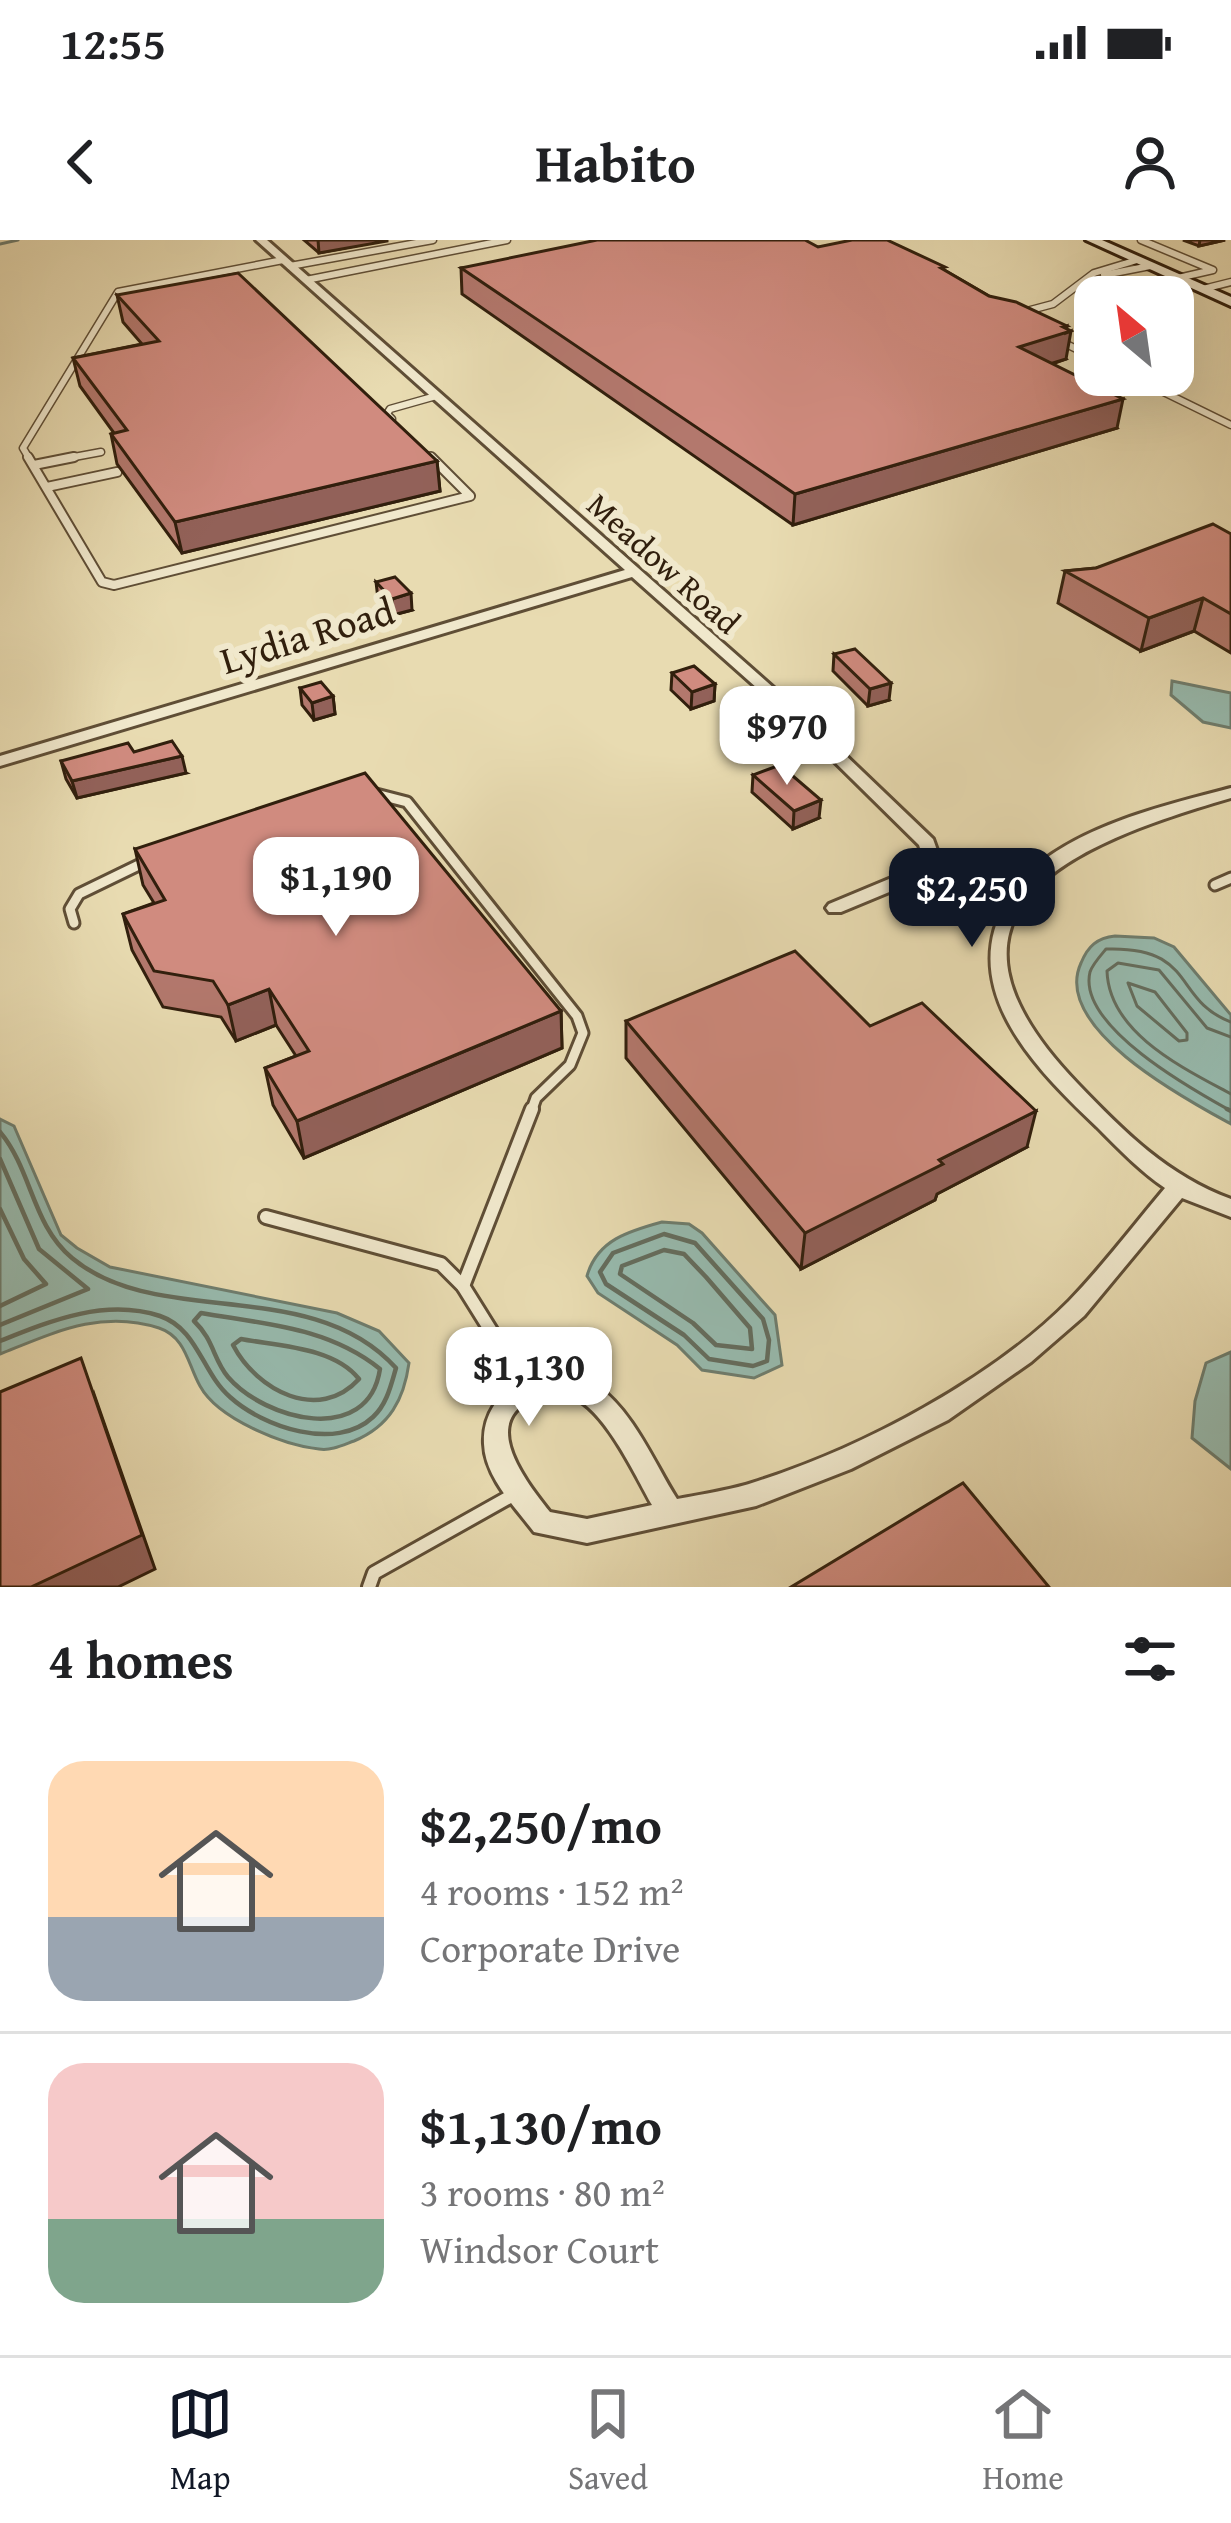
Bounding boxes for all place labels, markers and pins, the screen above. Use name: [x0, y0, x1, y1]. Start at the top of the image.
pin: $970: [716, 686, 858, 788]
pin: $1,190: [238, 837, 434, 939]
pin: $2,250: [874, 848, 1070, 950]
pin: $1,130: [431, 1327, 627, 1429]

